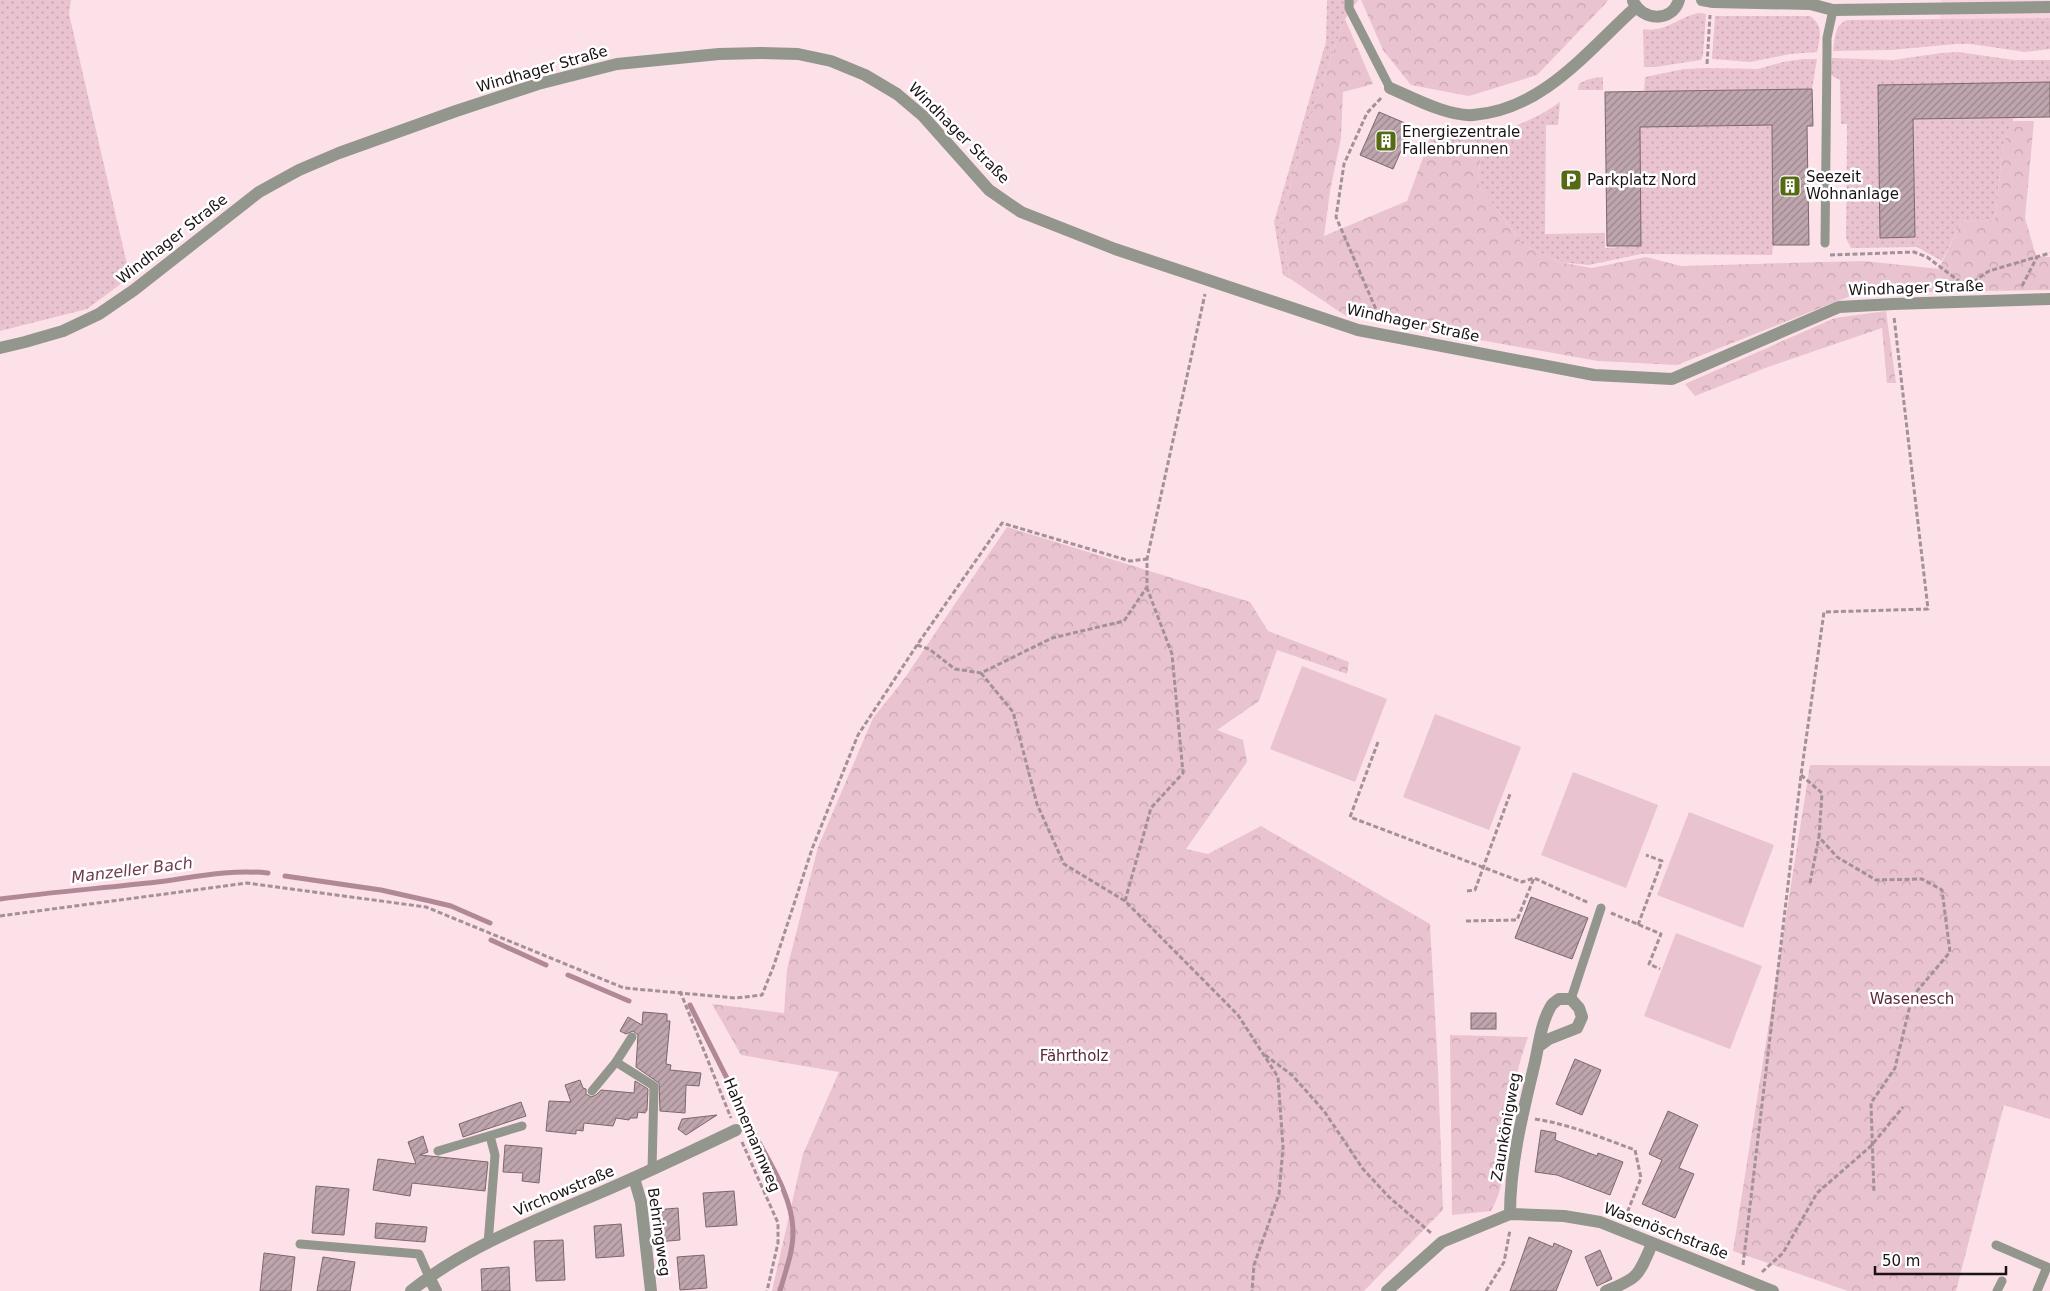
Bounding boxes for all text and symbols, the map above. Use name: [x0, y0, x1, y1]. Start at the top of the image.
street label: Windhager Straße: [474, 42, 610, 96]
street label: Windhager Straße: [905, 79, 1013, 187]
place label: Energiezentrale Fallenbrunnen: [1402, 123, 1520, 158]
building icon: Energiezentrale Fallenbrunnen: [1374, 129, 1398, 153]
parking icon: Parkplatz Nord: [1559, 168, 1583, 192]
place label: Seezeit Wohnanlage: [1806, 168, 1899, 203]
place label: Parkplatz Nord: [1587, 171, 1697, 189]
building icon: Seezeit Wohnanlage: [1778, 174, 1802, 198]
street label: Windhager Straße: [113, 190, 231, 288]
street label: Windhager Straße: [1848, 277, 1984, 299]
street label: Windhager Straße: [1345, 300, 1481, 346]
water label: Manzeller Bach: [70, 853, 194, 887]
park label: Wasenesch: [1870, 990, 1954, 1008]
park label: Fährtholz: [1040, 1047, 1108, 1065]
street label: Zaunkönigweg: [1488, 1071, 1524, 1183]
street label: Hahnemannweg: [720, 1075, 784, 1195]
street label: Virchowstraße: [511, 1162, 617, 1220]
street label: Behringweg: [644, 1186, 674, 1278]
street label: Wasenöschstraße: [1601, 1199, 1731, 1263]
scale bar: [1875, 1244, 2006, 1276]
text: 50 m: [1882, 1252, 1920, 1270]

